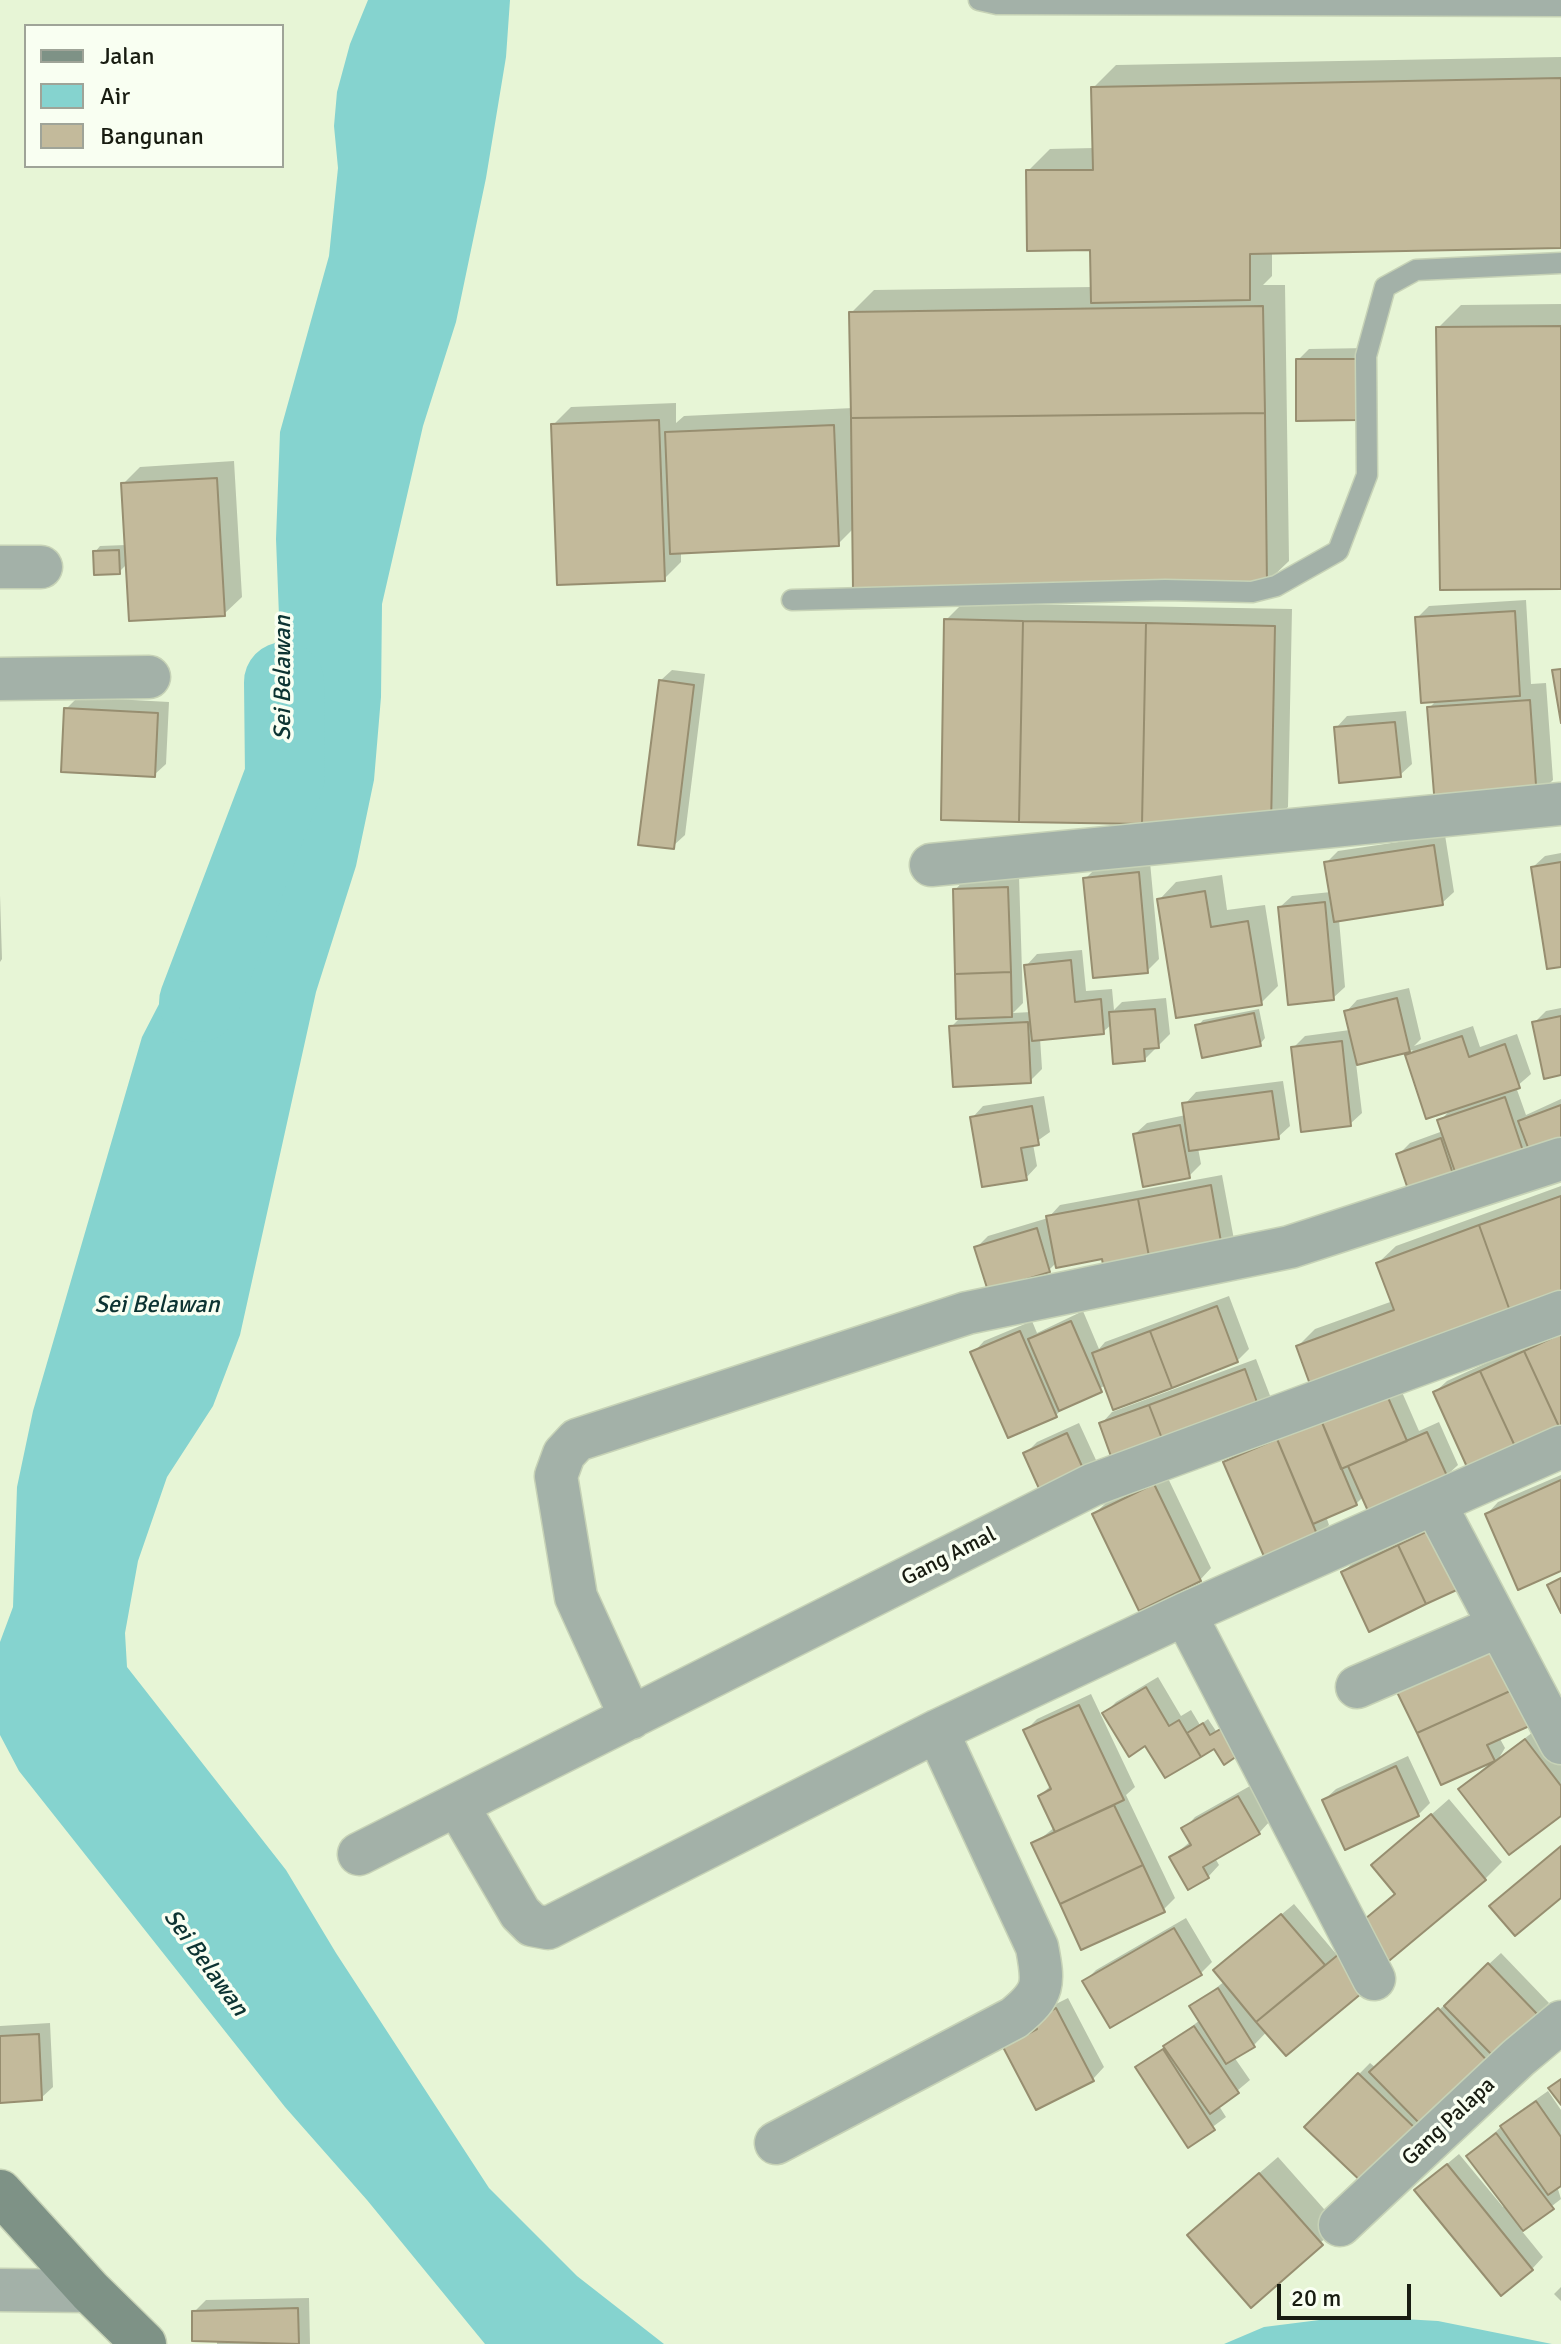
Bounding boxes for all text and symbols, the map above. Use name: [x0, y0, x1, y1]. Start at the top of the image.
legend: [24, 24, 284, 168]
text: Jalan: [100, 41, 155, 71]
text: Air: [100, 81, 130, 111]
text: Bangunan: [100, 121, 204, 151]
water label: Sei Belawan: [270, 616, 298, 740]
water label: Sei Belawan: [95, 1292, 219, 1320]
street label: Gang Amal: [897, 1522, 1001, 1592]
water label: Sei Belawan: [157, 1904, 253, 2022]
street label: Gang Palapa: [1397, 2072, 1501, 2172]
scale bar: [1281, 2268, 1415, 2318]
text: 20 m: [1291, 2283, 1341, 2313]

